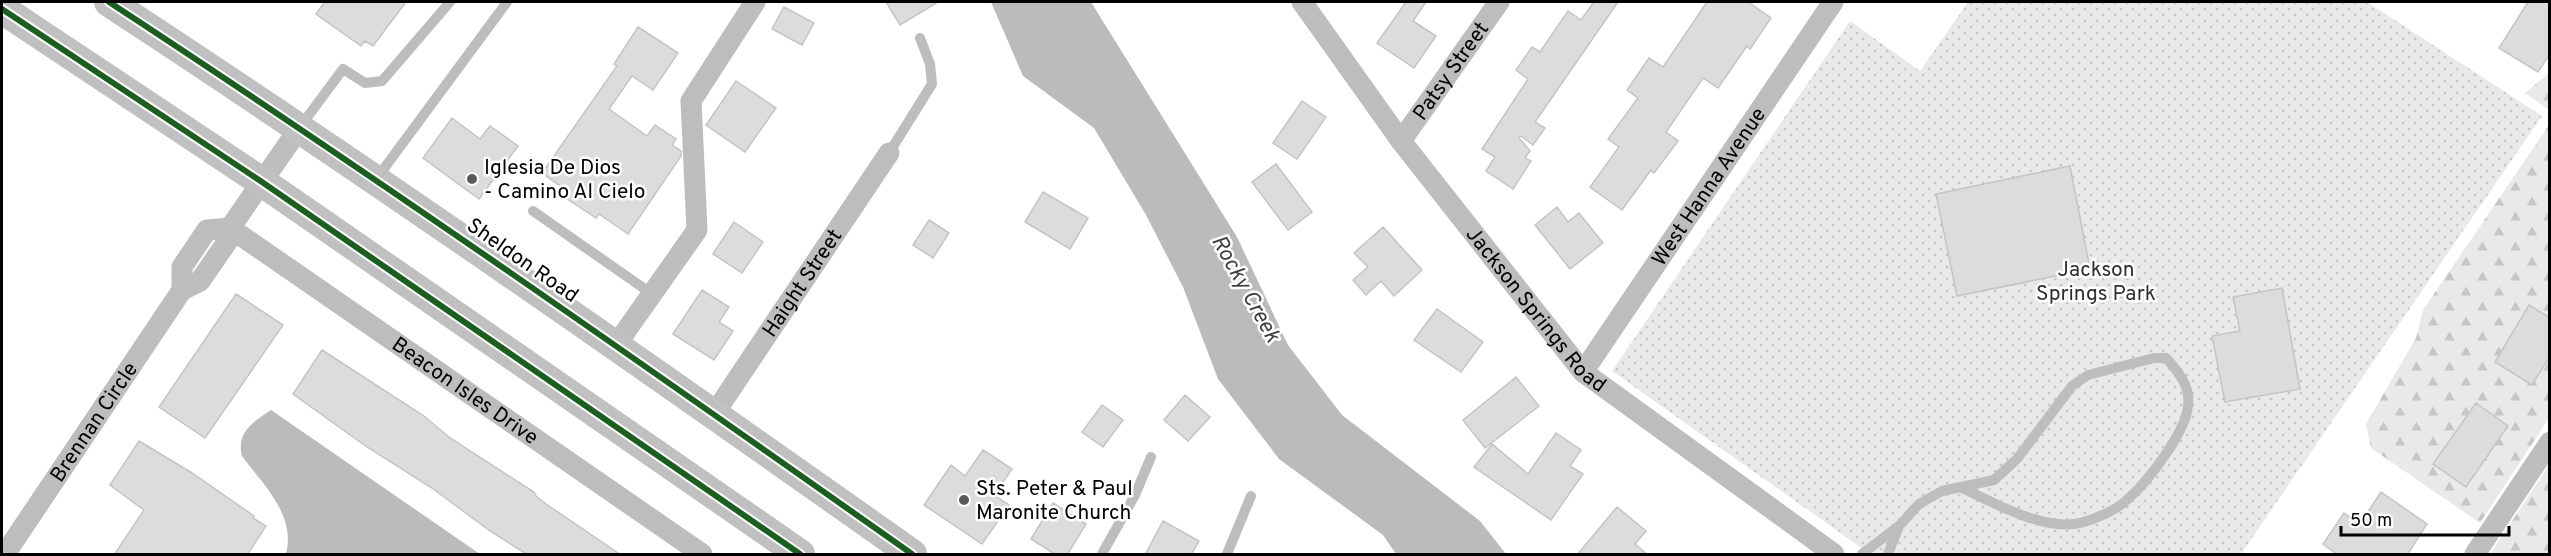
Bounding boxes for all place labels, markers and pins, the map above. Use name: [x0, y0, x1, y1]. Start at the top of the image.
place label: Iglesia De Dios - Camino Al Cielo: [484, 155, 645, 206]
marker: Iglesia De Dios - Camino Al Cielo: [465, 172, 479, 186]
place label: Sts. Peter & Paul Maronite Church: [976, 476, 1133, 527]
marker: Sts. Peter & Paul Maronite Church: [957, 493, 971, 507]

